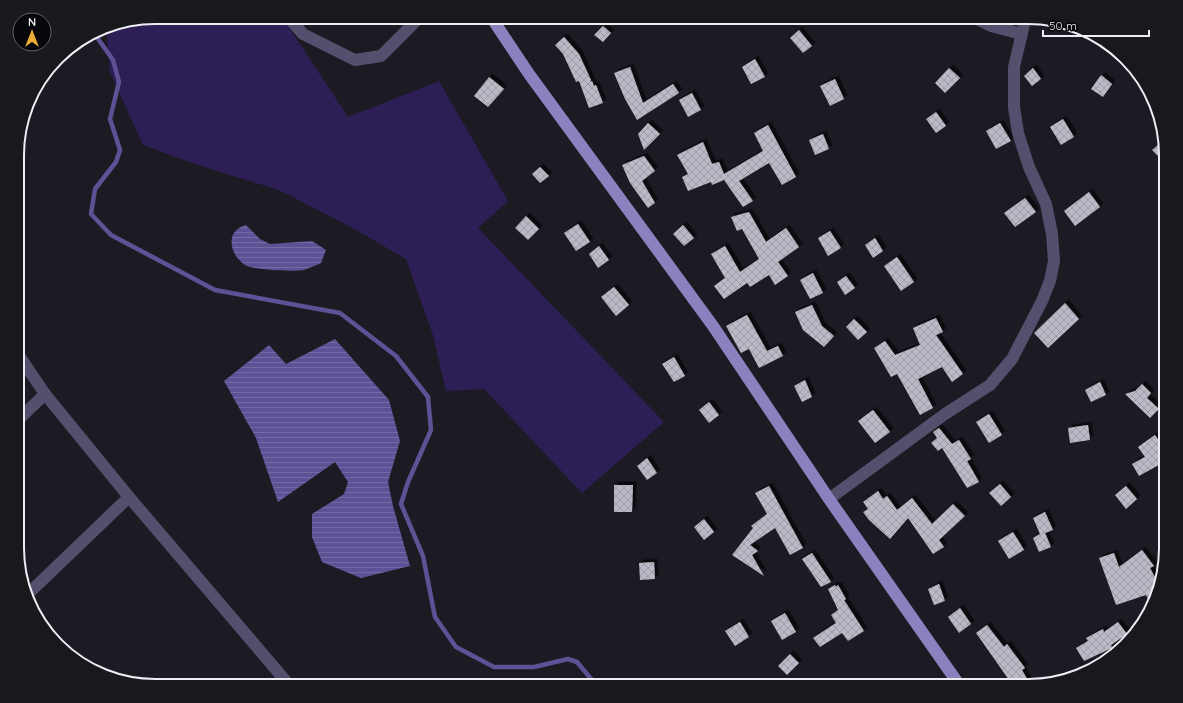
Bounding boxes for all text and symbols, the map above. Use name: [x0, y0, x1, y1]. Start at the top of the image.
north arrow: [12, 12, 52, 52]
scale bar: [1043, 12, 1149, 38]
text: N: [28, 15, 36, 29]
text: 50 m: [1049, 18, 1077, 33]

